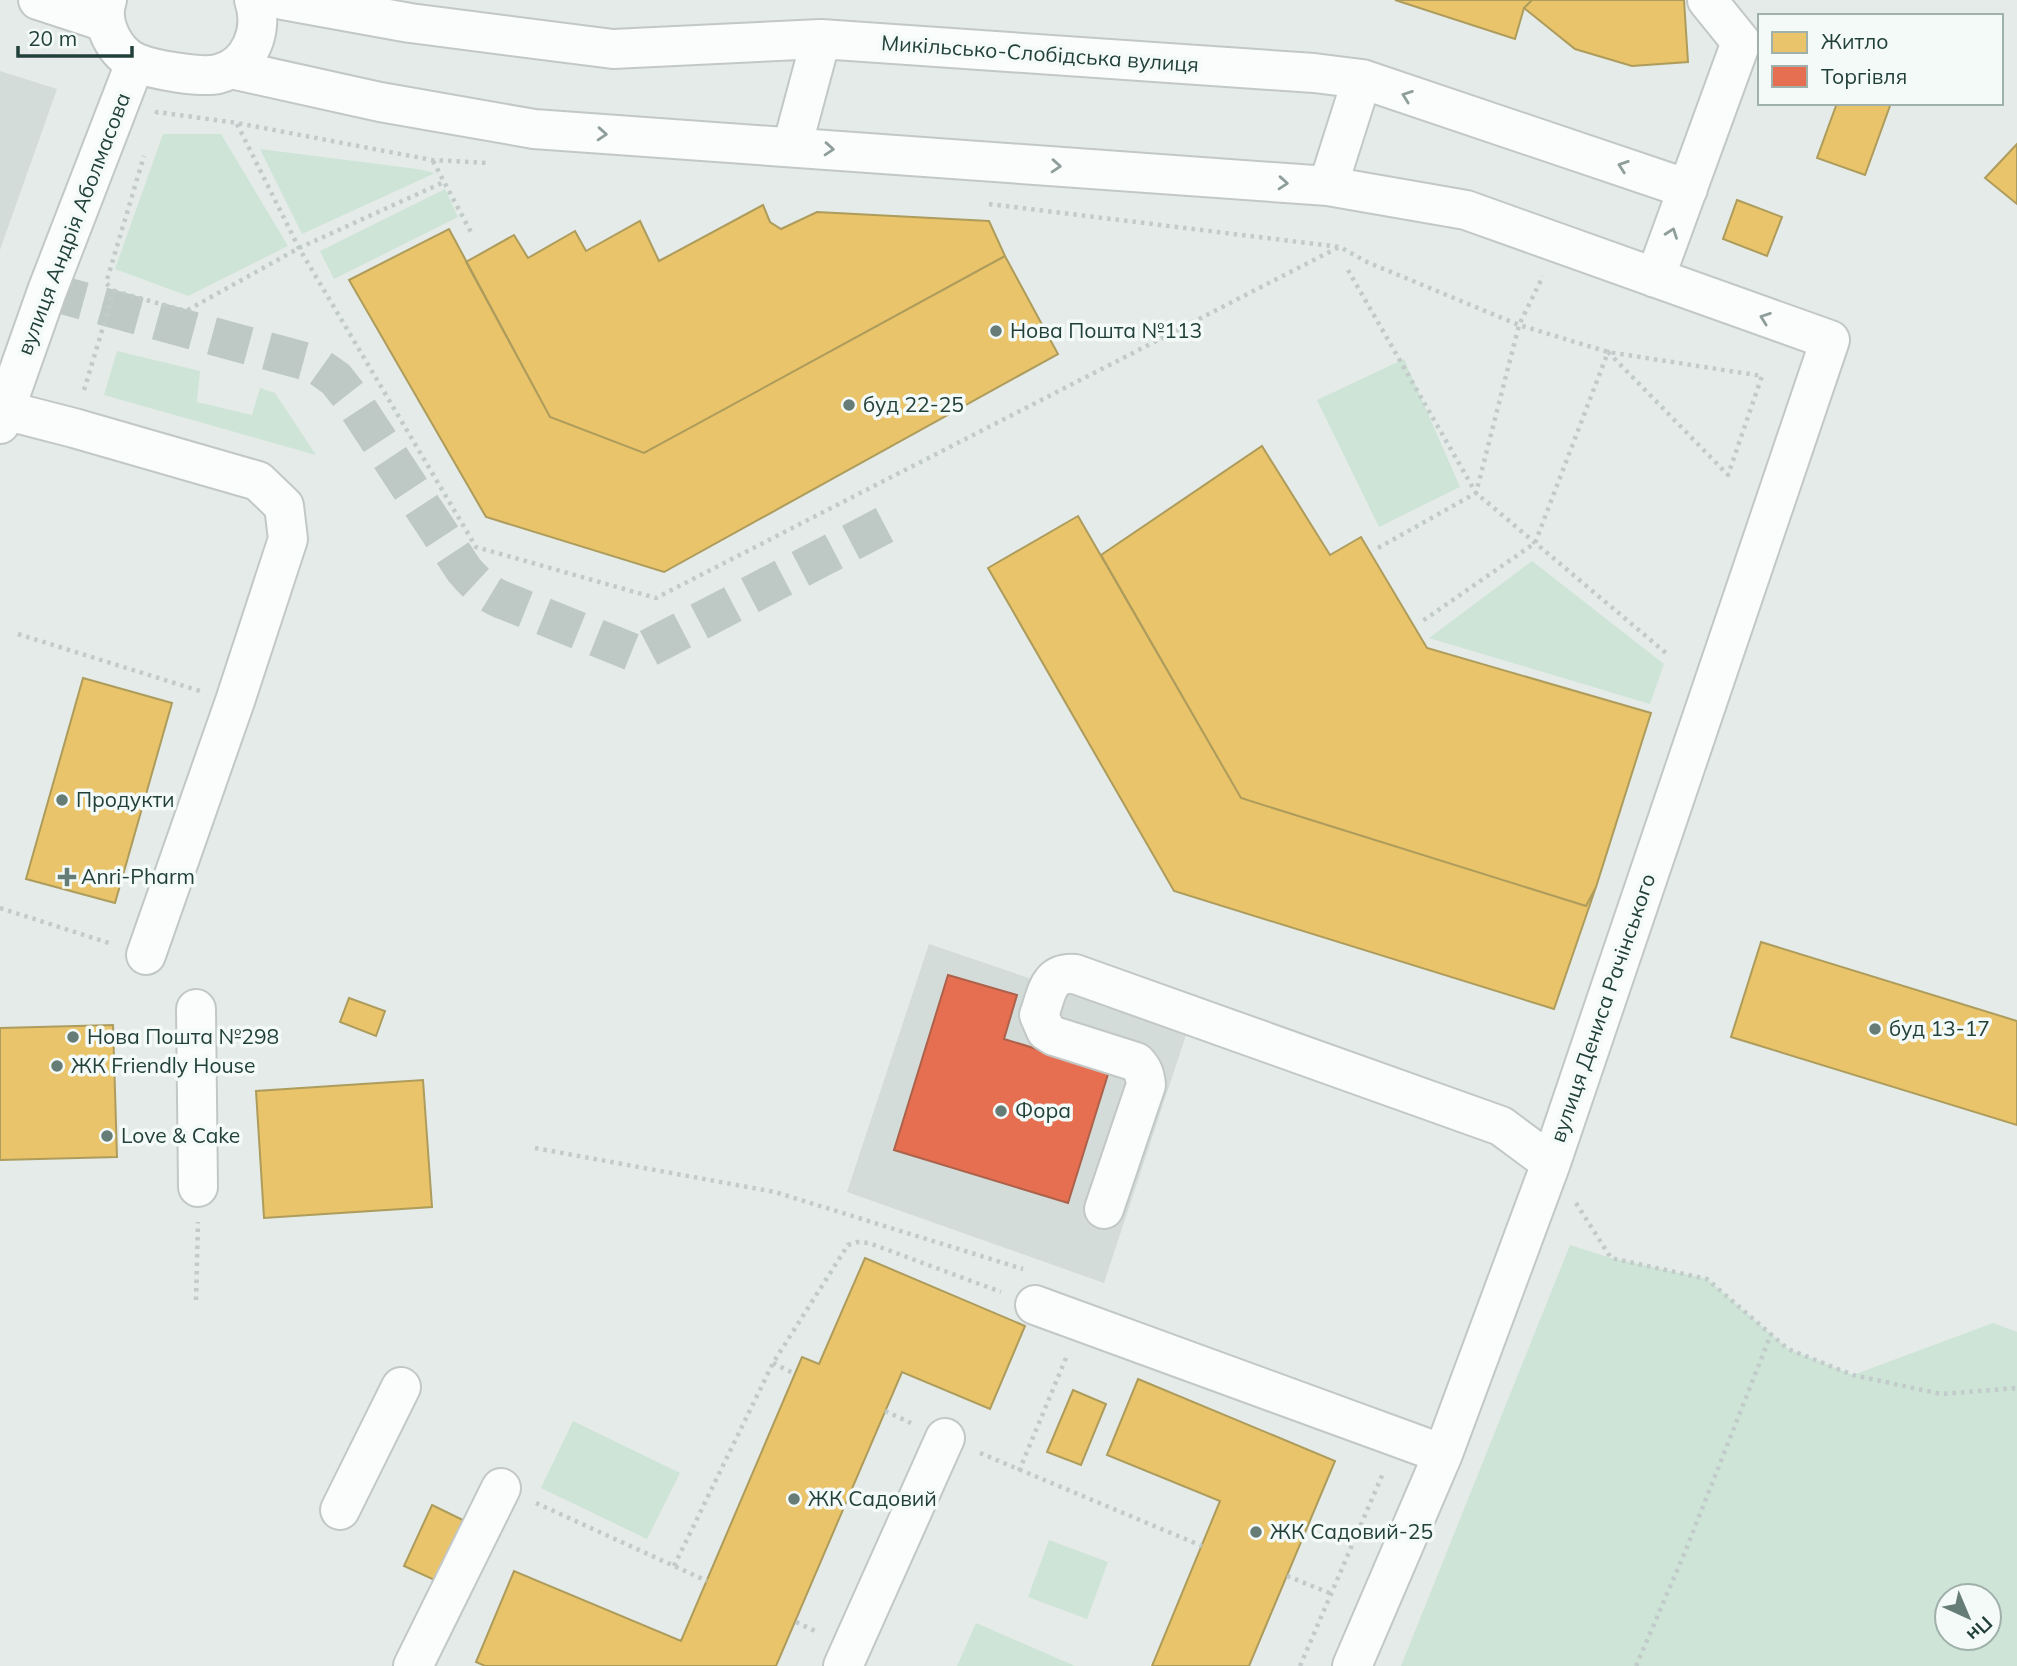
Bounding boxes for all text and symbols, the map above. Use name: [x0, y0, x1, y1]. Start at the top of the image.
scale bar: [18, 14, 131, 58]
legend: [1758, 14, 2003, 105]
text: 20 m: [28, 25, 77, 51]
text: Житло: [1821, 28, 1888, 54]
street label: Микільсько-Слобідська вулиця: [880, 29, 1200, 77]
text: Торгівля: [1821, 63, 1907, 89]
street label: вулиця Андрія Аболмасова: [11, 89, 135, 358]
one-way arrow: [1401, 90, 1413, 104]
one-way arrow: [597, 126, 608, 141]
one-way arrow: [824, 142, 835, 157]
one-way arrow: [1051, 158, 1062, 173]
one-way arrow: [1618, 160, 1630, 174]
one-way arrow: [1278, 175, 1289, 190]
one-way arrow: [1663, 228, 1677, 240]
one-way arrow: [1760, 312, 1772, 326]
place label: Нова Пошта №113: [1010, 317, 1202, 343]
marker: Нова Пошта №113: [988, 323, 1004, 339]
place label: буд 22-25: [863, 391, 964, 417]
marker: буд 22-25: [841, 397, 857, 413]
place label: Продукти: [76, 786, 175, 812]
marker: Продукти: [54, 792, 70, 808]
place label: Anri-Pharm: [81, 863, 195, 889]
marker: Anri-Pharm: [59, 869, 75, 885]
street label: вулиця Дениса Рачінського: [1544, 870, 1660, 1145]
place label: буд 13-17: [1889, 1015, 1990, 1041]
marker: буд 13-17: [1867, 1021, 1883, 1037]
place label: Нова Пошта №298: [87, 1023, 279, 1049]
marker: Нова Пошта №298: [65, 1029, 81, 1045]
place label: ЖК Friendly House: [71, 1052, 255, 1078]
marker: ЖК Friendly House: [49, 1058, 65, 1074]
place label: Фора: [1015, 1097, 1071, 1123]
marker: Фора: [993, 1103, 1009, 1119]
place label: Love & Cake: [121, 1122, 240, 1148]
marker: Love & Cake: [99, 1128, 115, 1144]
place label: ЖК Садовий: [808, 1485, 937, 1511]
marker: ЖК Садовий: [786, 1491, 802, 1507]
place label: ЖК Садовий-25: [1270, 1518, 1433, 1544]
marker: ЖК Садовий-25: [1248, 1524, 1264, 1540]
north arrow: [1933, 1582, 2003, 1652]
text: Пн: [1962, 1611, 1998, 1647]

